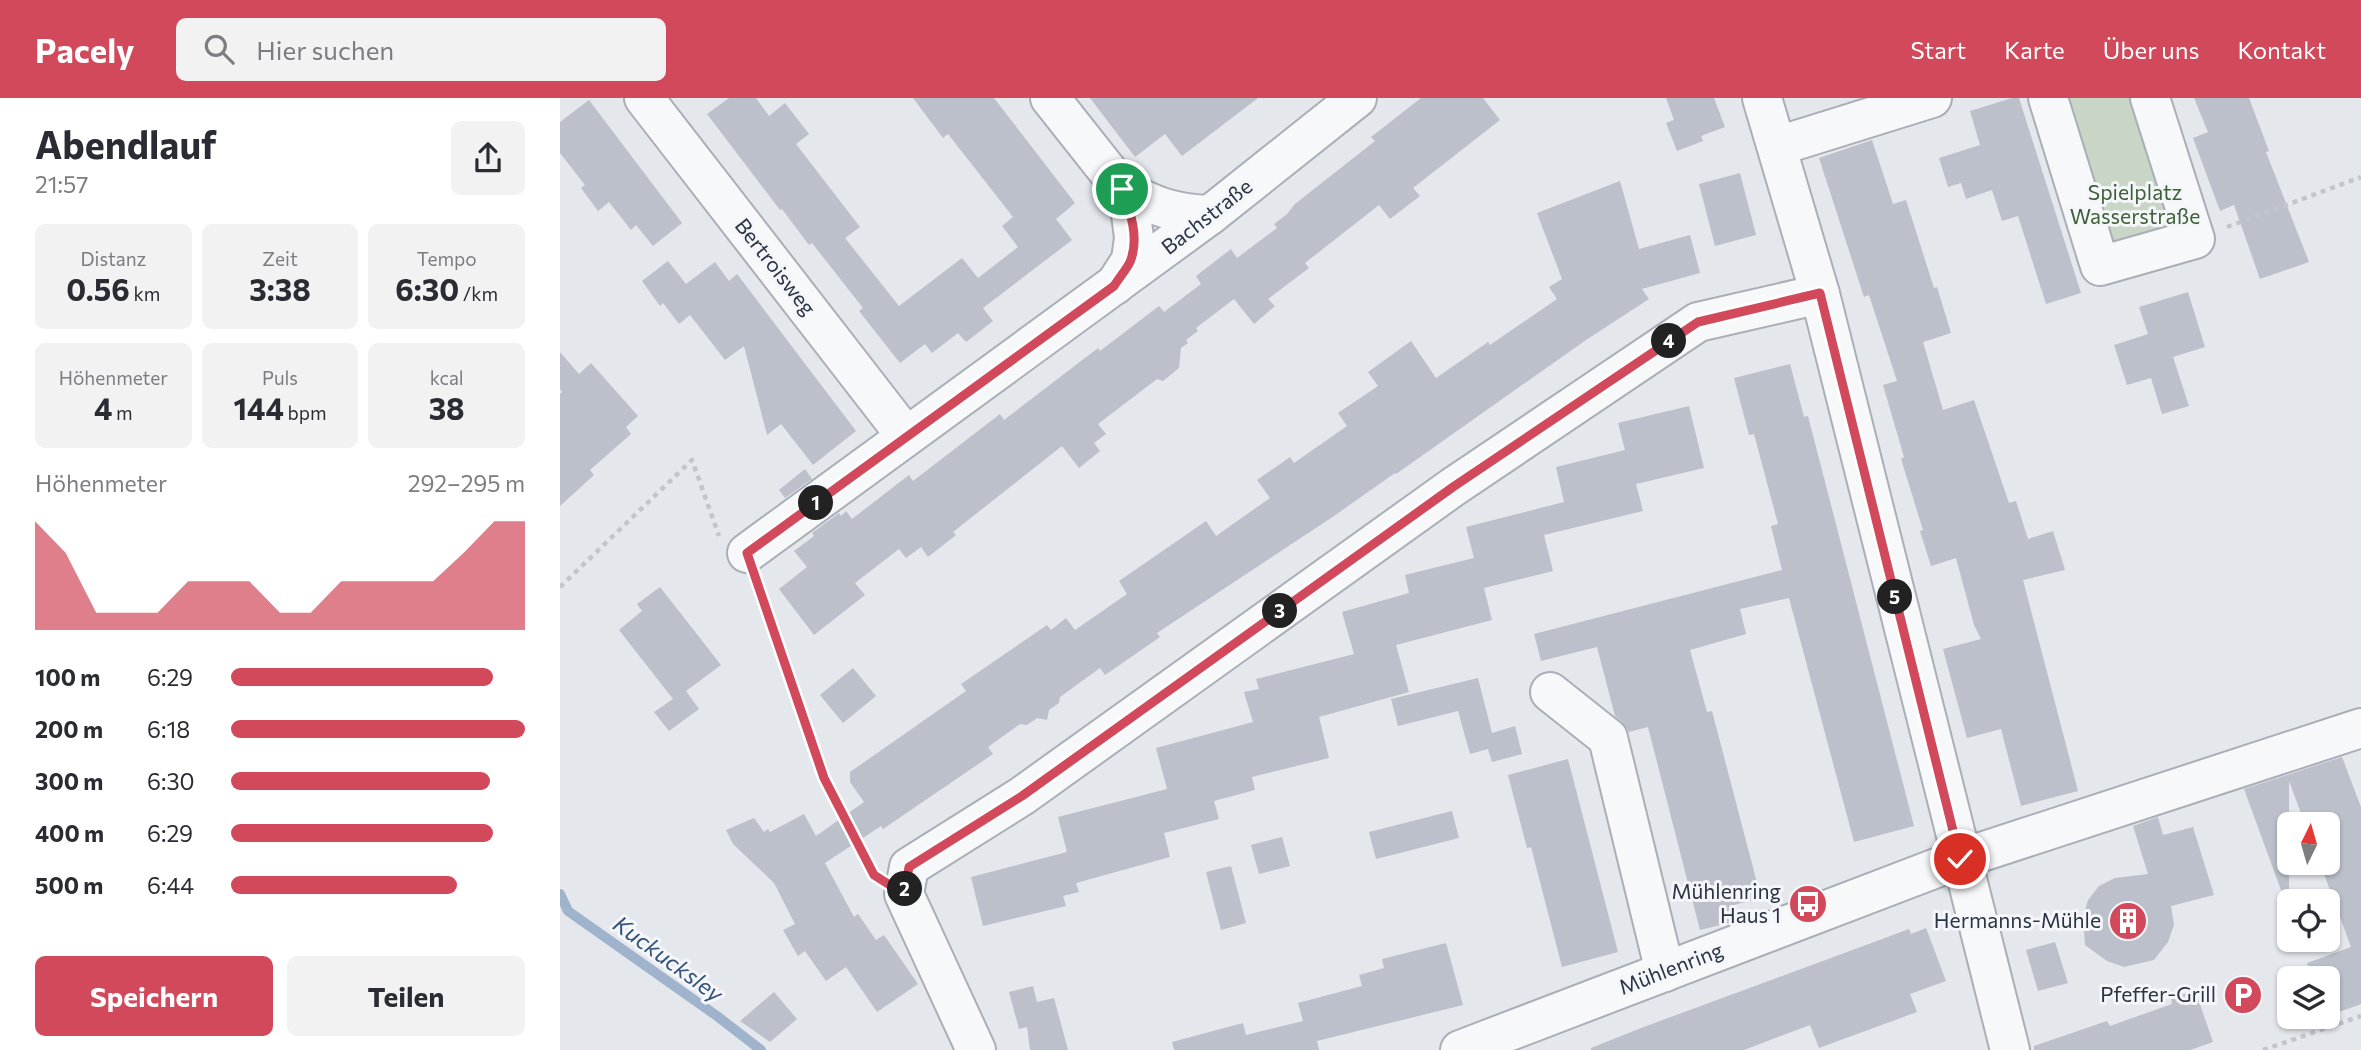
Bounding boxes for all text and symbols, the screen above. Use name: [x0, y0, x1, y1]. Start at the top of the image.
search box: [176, 18, 666, 81]
text: Pacely: [35, 29, 134, 70]
icon: search: [200, 30, 238, 68]
text: Hier suchen: [256, 34, 394, 65]
text: Start: [1911, 35, 1966, 64]
text: Karte: [2004, 35, 2065, 64]
text: Über uns: [2103, 35, 2199, 64]
text: Kontakt: [2237, 35, 2326, 64]
text: Abendlauf: [35, 120, 217, 167]
button: share: [451, 121, 525, 195]
pin: [1092, 159, 1152, 219]
text: 21:57: [35, 170, 88, 198]
icon: arrive: [1103, 170, 1141, 208]
street label: Bachstraße: [1156, 173, 1256, 259]
park label: Spielplatz Wasserstraße: [2070, 179, 2200, 228]
street label: Bertroisweg: [731, 213, 822, 319]
text: Distanz: [81, 247, 146, 270]
text: Zeit: [262, 247, 298, 270]
text: Tempo: [417, 247, 477, 270]
text: 0.56: [66, 270, 130, 307]
text: 3:38: [249, 270, 311, 307]
text: 6:30: [395, 270, 459, 307]
text: km: [130, 282, 160, 305]
text: /km: [459, 282, 498, 305]
pin: 4: [1652, 324, 1686, 358]
text: 4: [1663, 329, 1674, 352]
text: Höhenmeter: [59, 366, 168, 389]
text: Puls: [262, 366, 298, 389]
text: kcal: [430, 366, 464, 389]
text: 4: [94, 389, 112, 426]
text: 144: [233, 389, 284, 426]
text: 38: [429, 389, 465, 426]
text: m: [112, 401, 133, 424]
text: bpm: [284, 401, 327, 424]
text: Höhenmeter: [35, 469, 167, 497]
text: 292–295 m: [408, 469, 525, 497]
pin: 1: [798, 486, 834, 520]
text: 1: [811, 491, 820, 514]
pin: 5: [1878, 580, 1912, 614]
text: 5: [1889, 585, 1900, 608]
pin: 3: [1262, 594, 1298, 628]
text: 3: [1274, 599, 1285, 622]
text: 100 m: [35, 663, 100, 691]
text: 6:29: [147, 663, 193, 691]
text: 200 m: [35, 715, 103, 743]
text: 6:18: [147, 715, 190, 743]
text: 300 m: [35, 767, 103, 795]
text: 6:30: [147, 767, 195, 795]
north arrow: [2277, 812, 2340, 875]
map controls: [2277, 812, 2340, 1029]
text: 400 m: [35, 819, 104, 847]
text: 6:29: [147, 819, 193, 847]
pin: [1930, 829, 1990, 889]
icon: check: [1941, 840, 1979, 878]
text: 500 m: [35, 871, 103, 899]
text: 6:44: [147, 871, 194, 899]
pin: 2: [888, 872, 922, 906]
text: 2: [899, 877, 910, 900]
place label: Mühlenring Haus 1: [1672, 878, 1781, 927]
bus stop icon: Mühlenring Haus 1: [1787, 883, 1829, 925]
button: locate: [2277, 889, 2340, 952]
building icon: Hermanns-Mühle: [2107, 900, 2149, 942]
place label: Hermanns-Mühle: [1934, 907, 2101, 932]
water label: Kuckucksley: [608, 909, 730, 1008]
street label: Mühlenring: [1615, 936, 1726, 999]
button: Speichern: [35, 956, 273, 1036]
button: Teilen: [287, 956, 525, 1036]
button: layers: [2277, 966, 2340, 1029]
parking icon: Pfeffer-Grill: [2222, 974, 2264, 1016]
place label: Pfeffer-Grill: [2100, 981, 2216, 1006]

